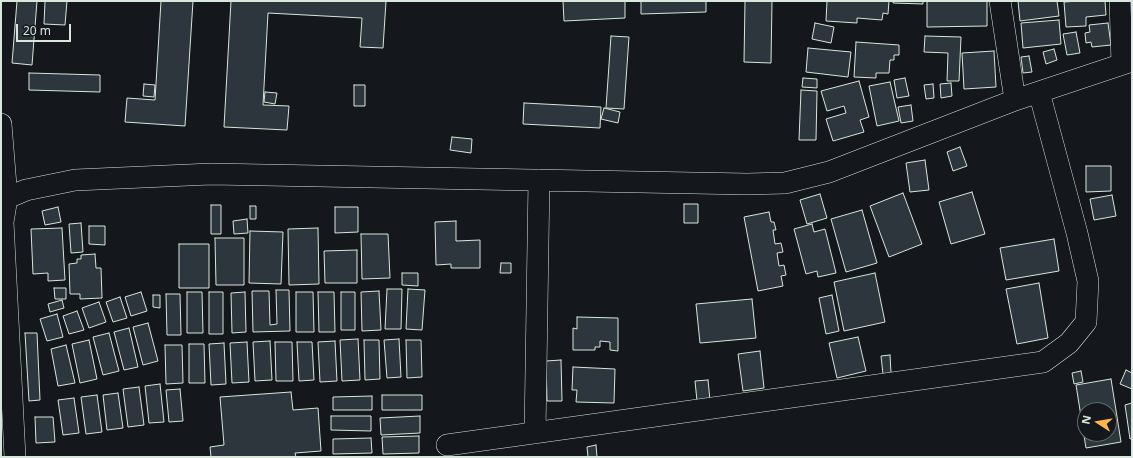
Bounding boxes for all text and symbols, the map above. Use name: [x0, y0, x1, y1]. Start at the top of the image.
scale bar: [18, 16, 73, 42]
text: 20 m: [23, 22, 51, 39]
north arrow: [1077, 402, 1117, 442]
text: N: [1077, 414, 1094, 426]

